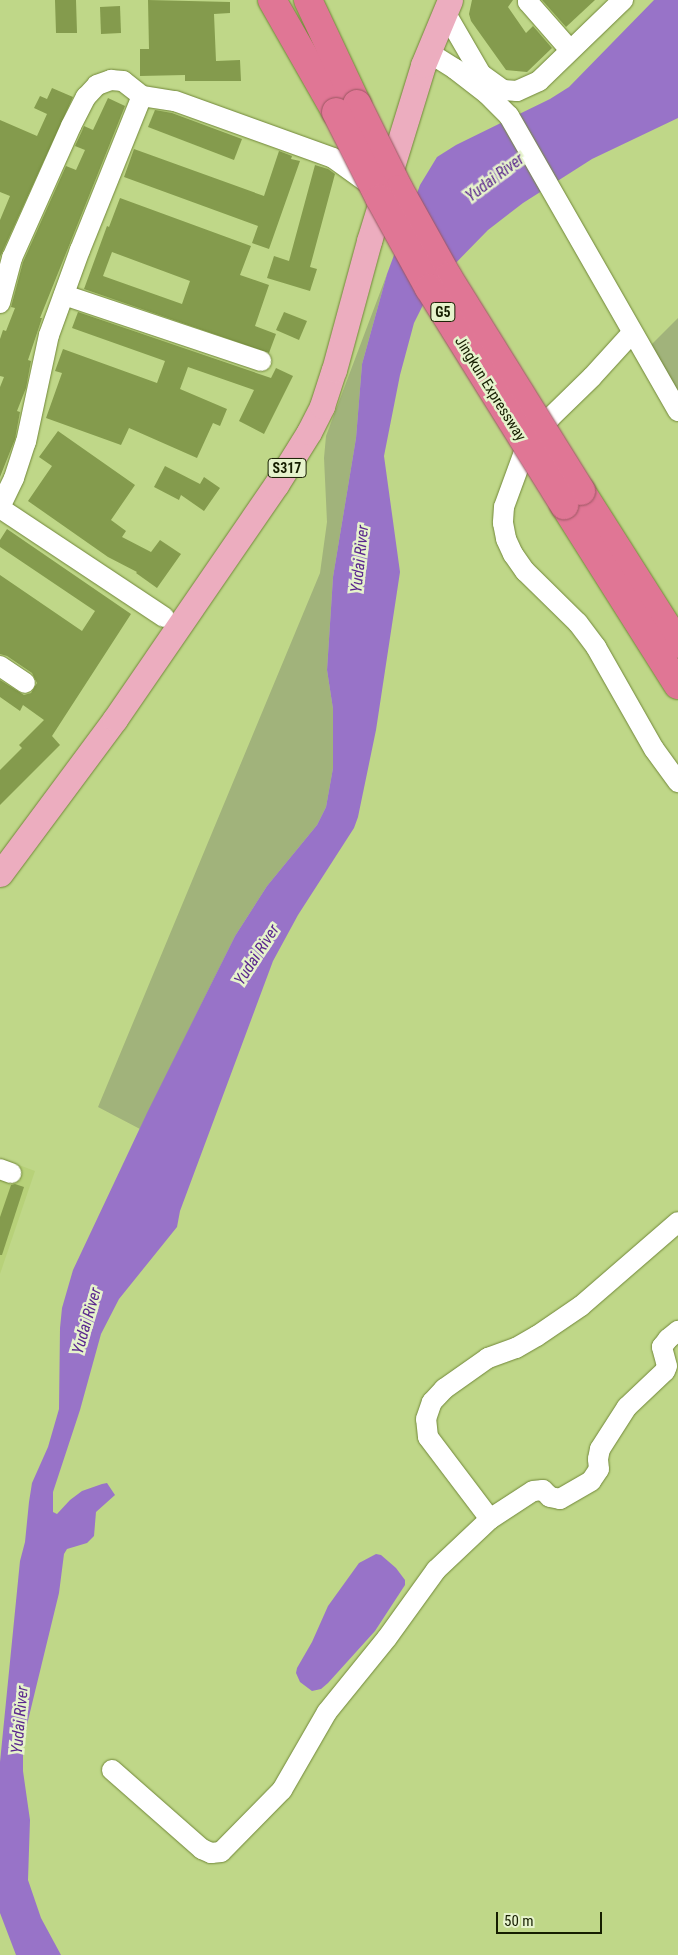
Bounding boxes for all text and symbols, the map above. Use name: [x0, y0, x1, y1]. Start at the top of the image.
water label: Yudai River: [462, 150, 528, 206]
road number: G5: [429, 300, 457, 324]
street label: Jingkun Expressway: [451, 333, 529, 445]
road number: S317: [267, 456, 307, 479]
water label: Yudai River: [347, 524, 373, 594]
water label: Yudai River: [230, 921, 284, 989]
water label: Yudai River: [68, 1286, 106, 1356]
water label: Yudai River: [7, 1685, 33, 1755]
scale bar: [498, 1902, 604, 1934]
text: 50 m: [504, 1912, 534, 1930]

